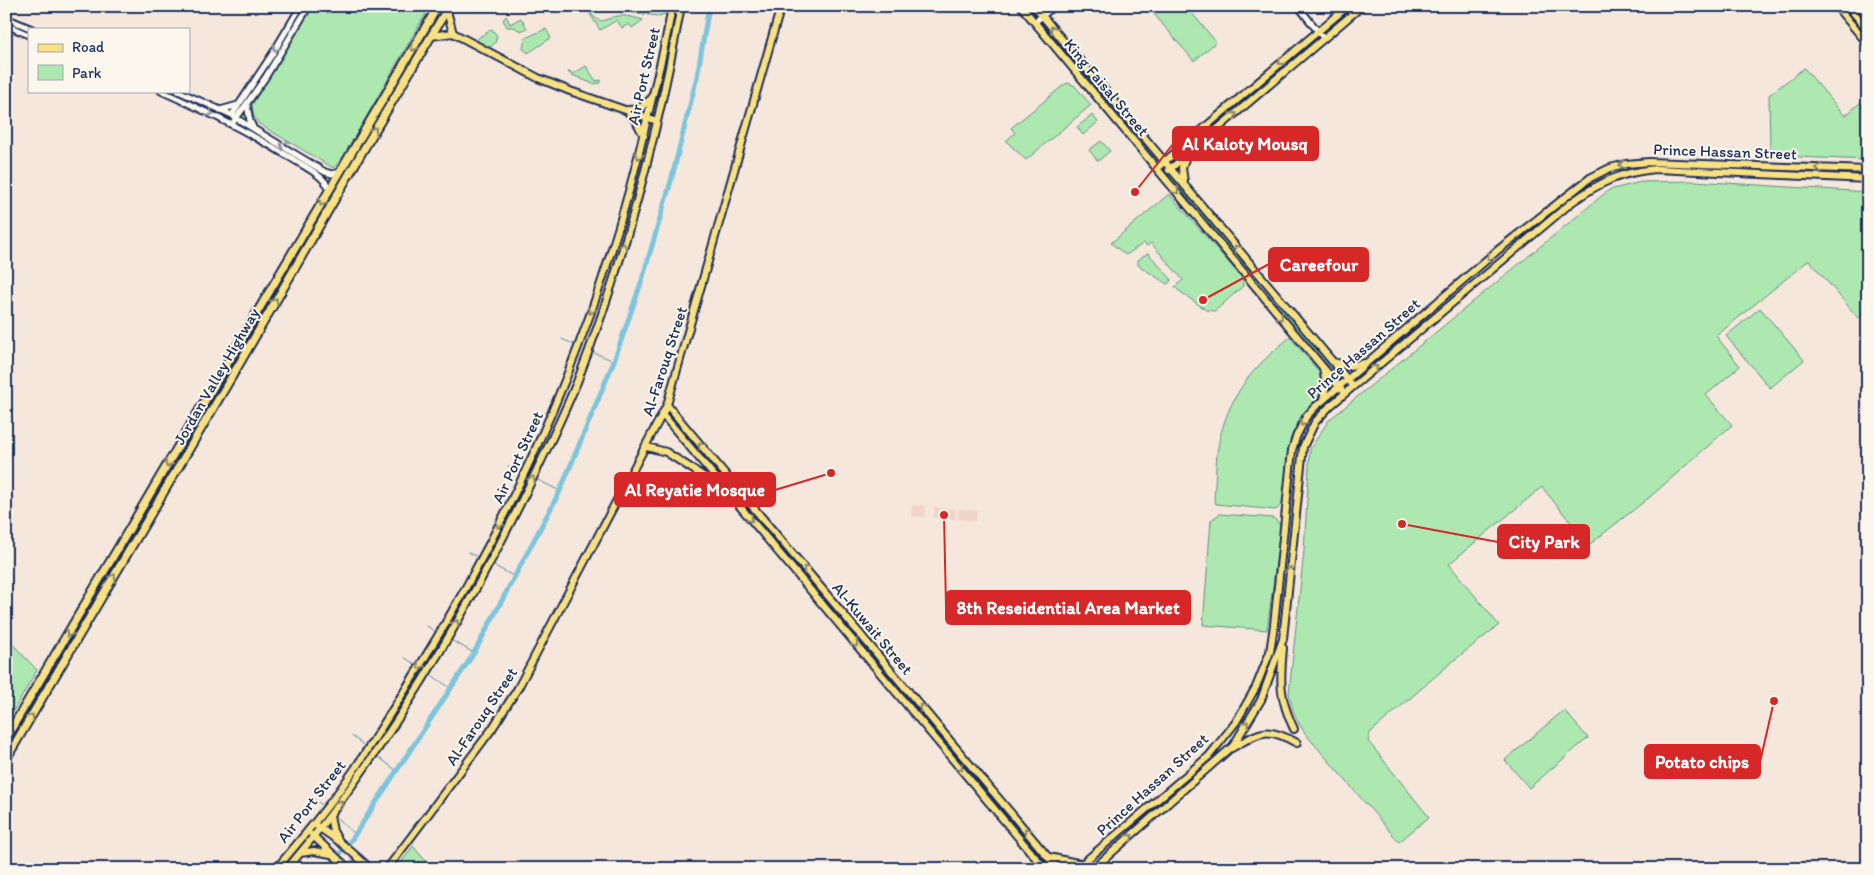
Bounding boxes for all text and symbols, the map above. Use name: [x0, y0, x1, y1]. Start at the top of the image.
street label: Air Port Street: [623, 26, 664, 127]
one-way arrow: [1050, 26, 1059, 35]
legend: [28, 28, 190, 92]
street label: King Faisal Street: [1060, 35, 1153, 140]
text: Road: [72, 38, 105, 56]
one-way arrow: [272, 43, 282, 52]
one-way arrow: [410, 43, 420, 52]
one-way arrow: [1278, 57, 1287, 65]
text: Park: [72, 64, 102, 82]
one-way arrow: [205, 106, 214, 117]
one-way arrow: [1229, 111, 1238, 120]
one-way arrow: [368, 127, 378, 136]
callout: Al Kaloty Mousq: [1173, 127, 1318, 160]
text: Al Kaloty Mousq: [1181, 133, 1308, 155]
street label: Prince Hassan Street: [1653, 139, 1797, 164]
one-way arrow: [279, 141, 288, 151]
one-way arrow: [634, 152, 645, 161]
one-way arrow: [1618, 159, 1626, 170]
one-way arrow: [1815, 163, 1822, 173]
one-way arrow: [1171, 186, 1180, 195]
one-way arrow: [318, 198, 328, 207]
one-way arrow: [617, 243, 627, 251]
one-way arrow: [1233, 244, 1242, 253]
callout: Careefour: [1269, 248, 1368, 281]
one-way arrow: [1487, 252, 1496, 260]
text: Careefour: [1280, 254, 1359, 276]
street label: Prince Hassan Street: [1303, 294, 1424, 403]
one-way arrow: [269, 297, 279, 306]
street label: Jordan Valley Highway: [169, 304, 264, 448]
street label: Al-Farouq Street: [638, 304, 691, 418]
one-way arrow: [587, 307, 597, 315]
one-way arrow: [1274, 311, 1283, 320]
one-way arrow: [1369, 365, 1378, 374]
street label: Air Port Street: [488, 408, 547, 506]
one-way arrow: [1300, 418, 1310, 427]
one-way arrow: [699, 442, 707, 451]
one-way arrow: [165, 458, 175, 467]
callout: Al Reyatie Mosque: [615, 473, 775, 506]
one-way arrow: [526, 475, 536, 484]
text: Al Reyatie Mosque: [624, 479, 766, 501]
one-way arrow: [745, 514, 754, 523]
one-way arrow: [495, 520, 505, 529]
callout: City Park: [1498, 525, 1589, 558]
text: City Park: [1508, 531, 1580, 553]
one-way arrow: [803, 566, 812, 575]
one-way arrow: [1284, 566, 1295, 574]
one-way arrow: [107, 573, 117, 582]
street label: Al-Kuwait Street: [828, 578, 917, 678]
callout: 8th Reseidential Area Market: [946, 591, 1190, 624]
text: 8th Reseidential Area Market: [956, 597, 1180, 619]
one-way arrow: [450, 619, 460, 628]
one-way arrow: [65, 629, 75, 638]
one-way arrow: [849, 638, 858, 647]
one-way arrow: [416, 661, 426, 670]
street label: Al-Farouq Street: [442, 664, 521, 769]
one-way arrow: [919, 704, 928, 713]
one-way arrow: [25, 714, 35, 723]
one-way arrow: [1240, 721, 1250, 730]
street label: Prince Hassan Street: [1093, 729, 1212, 840]
callout: Potato chips: [1645, 745, 1760, 778]
text: Potato chips: [1655, 751, 1749, 773]
street label: Air Port Street: [273, 756, 350, 846]
one-way arrow: [954, 762, 962, 771]
one-way arrow: [334, 799, 343, 809]
one-way arrow: [1023, 828, 1032, 837]
one-way arrow: [1124, 833, 1133, 842]

